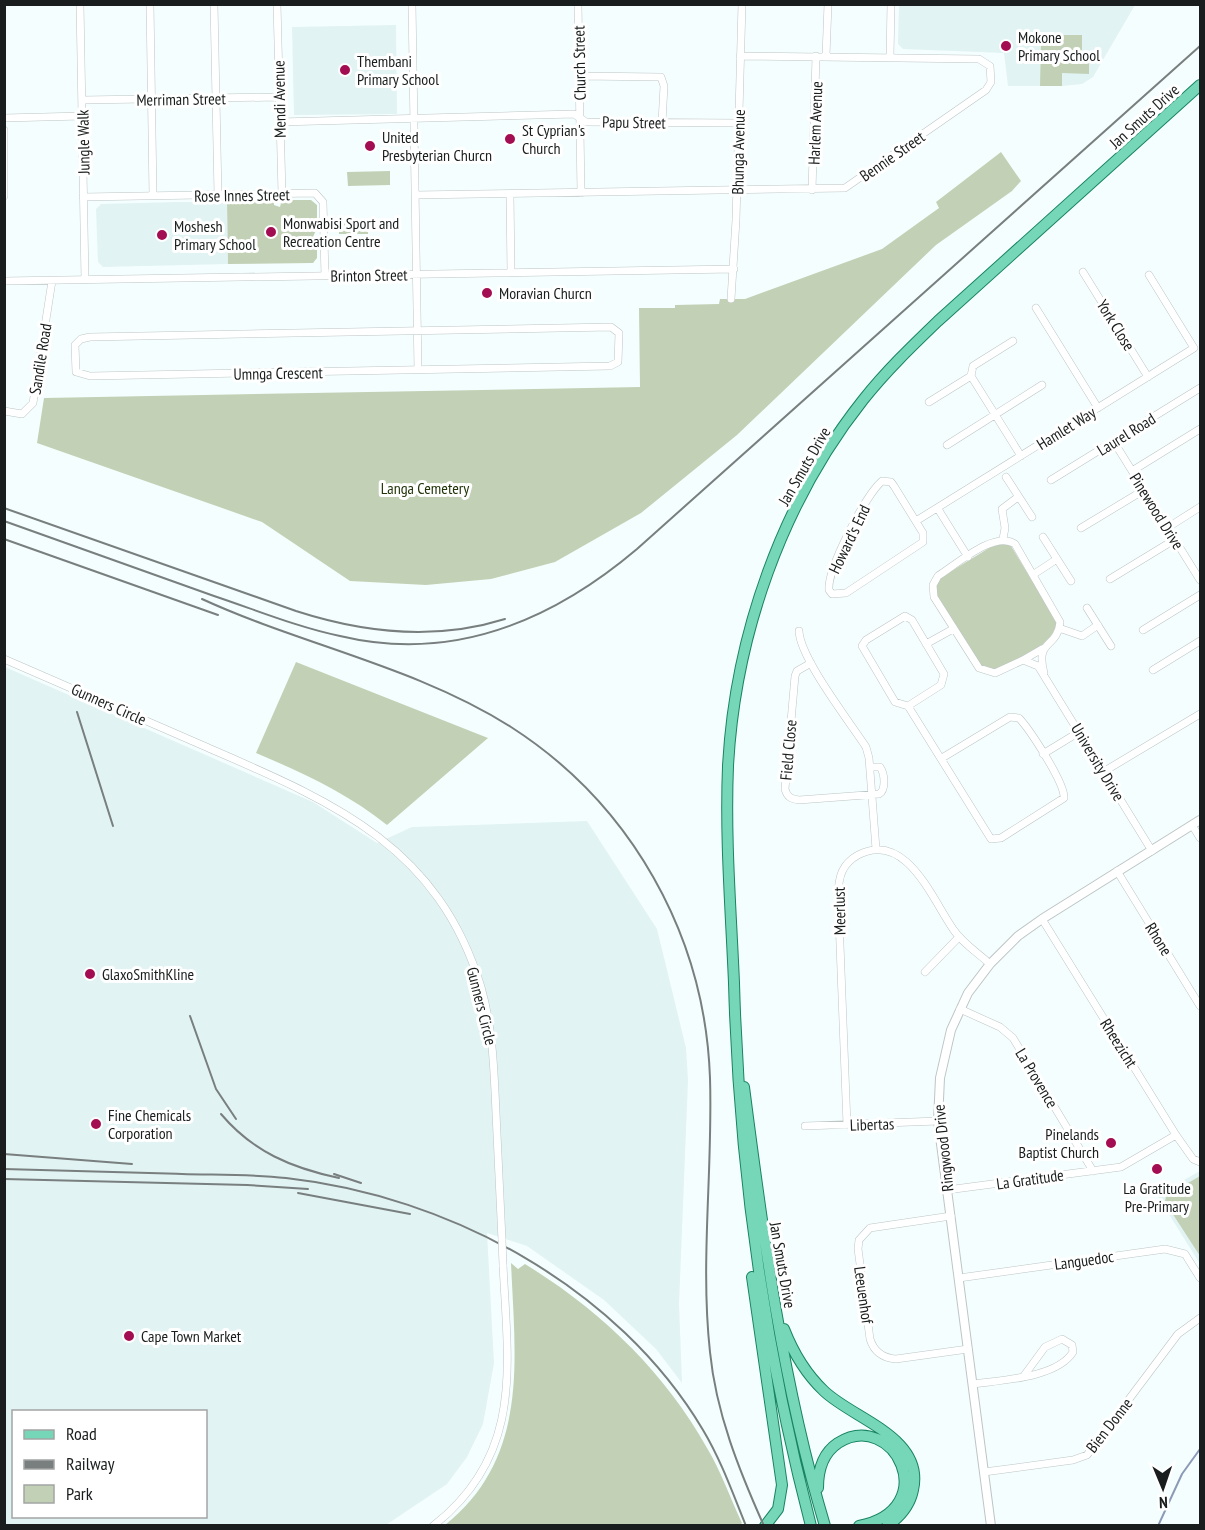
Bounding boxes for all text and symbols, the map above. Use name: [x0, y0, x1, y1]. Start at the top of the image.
street label: Church Street: [568, 25, 590, 101]
place label: Mokone Primary School: [1018, 27, 1100, 65]
marker: Mokone Primary School: [999, 39, 1013, 53]
place label: Thembani Primary School: [357, 51, 439, 89]
street label: Mendi Avenue: [268, 60, 290, 138]
marker: Thembani Primary School: [338, 63, 352, 77]
street label: Jan Smuts Drive: [1104, 79, 1183, 153]
street label: Harlem Avenue: [804, 81, 826, 165]
street label: Merriman Street: [136, 88, 226, 110]
street label: Jungle Walk: [72, 109, 94, 176]
street label: Bhunga Avenue: [727, 109, 749, 195]
street label: Papu Street: [602, 111, 667, 133]
place label: St Cyprian's Church: [522, 120, 585, 158]
street label: Bennie Street: [856, 126, 929, 186]
place label: United Presbyterian Churcn: [382, 127, 492, 165]
marker: St Cyprian's Church: [503, 132, 517, 146]
marker: United Presbyterian Churcn: [363, 139, 377, 153]
street label: Rose Innes Street: [194, 184, 291, 206]
place label: Monwabisi Sport and Recreation Centre: [283, 213, 399, 251]
place label: Moshesh Primary School: [174, 216, 256, 254]
marker: Monwabisi Sport and Recreation Centre: [264, 225, 278, 239]
marker: Moshesh Primary School: [155, 228, 169, 242]
street label: Brinton Street: [330, 264, 408, 286]
place label: Moravian Churcn: [499, 283, 592, 303]
marker: Moravian Churcn: [480, 286, 494, 300]
street label: York Close: [1093, 296, 1139, 354]
street label: Sandile Road: [25, 322, 55, 396]
street label: Umnga Crescent: [233, 362, 323, 384]
street label: Hamlet Way: [1033, 402, 1099, 454]
street label: Laurel Road: [1093, 408, 1159, 460]
street label: Jan Smuts Drive: [773, 423, 834, 510]
street label: Pinewood Drive: [1126, 469, 1188, 553]
park label: Langa Cemetery: [381, 478, 469, 498]
street label: Howard's End: [824, 501, 874, 577]
street label: Gunners Circle: [68, 679, 150, 729]
street label: Field Close: [775, 719, 801, 781]
street label: University Drive: [1067, 719, 1129, 805]
street label: Meerlust: [829, 886, 849, 935]
street label: Rhone: [1141, 919, 1177, 959]
place label: GlaxoSmithKline: [102, 964, 194, 984]
street label: Gunners Circle: [463, 965, 501, 1047]
marker: GlaxoSmithKline: [83, 967, 97, 981]
street label: Rheezicht: [1096, 1015, 1142, 1072]
street label: La Provence: [1011, 1045, 1063, 1111]
street label: Ringwood Drive: [928, 1103, 958, 1193]
place label: Fine Chemicals Corporation: [108, 1105, 191, 1143]
street label: Libertas: [849, 1113, 895, 1135]
marker: Fine Chemicals Corporation: [89, 1117, 103, 1131]
place label: Pinelands Baptist Church: [1019, 1124, 1099, 1162]
marker: Pinelands Baptist Church: [1104, 1136, 1118, 1150]
marker: La Gratitude Pre-Primary: [1150, 1162, 1164, 1176]
street label: La Gratitude: [995, 1164, 1065, 1194]
place label: La Gratitude Pre-Primary: [1123, 1178, 1191, 1216]
street label: Jan Smuts Drive: [765, 1219, 800, 1310]
street label: Languedoc: [1053, 1246, 1115, 1274]
street label: Leeuenhof: [850, 1265, 878, 1326]
place label: Cape Town Market: [141, 1326, 242, 1346]
marker: Cape Town Market: [122, 1329, 136, 1343]
street label: Bien Donne: [1081, 1394, 1137, 1456]
legend: [12, 1410, 207, 1518]
text: Road: [66, 1422, 97, 1445]
text: Railway: [66, 1452, 115, 1475]
north arrow: [1133, 1458, 1193, 1518]
text: Park: [66, 1482, 93, 1505]
text: N: [1159, 1493, 1168, 1513]

